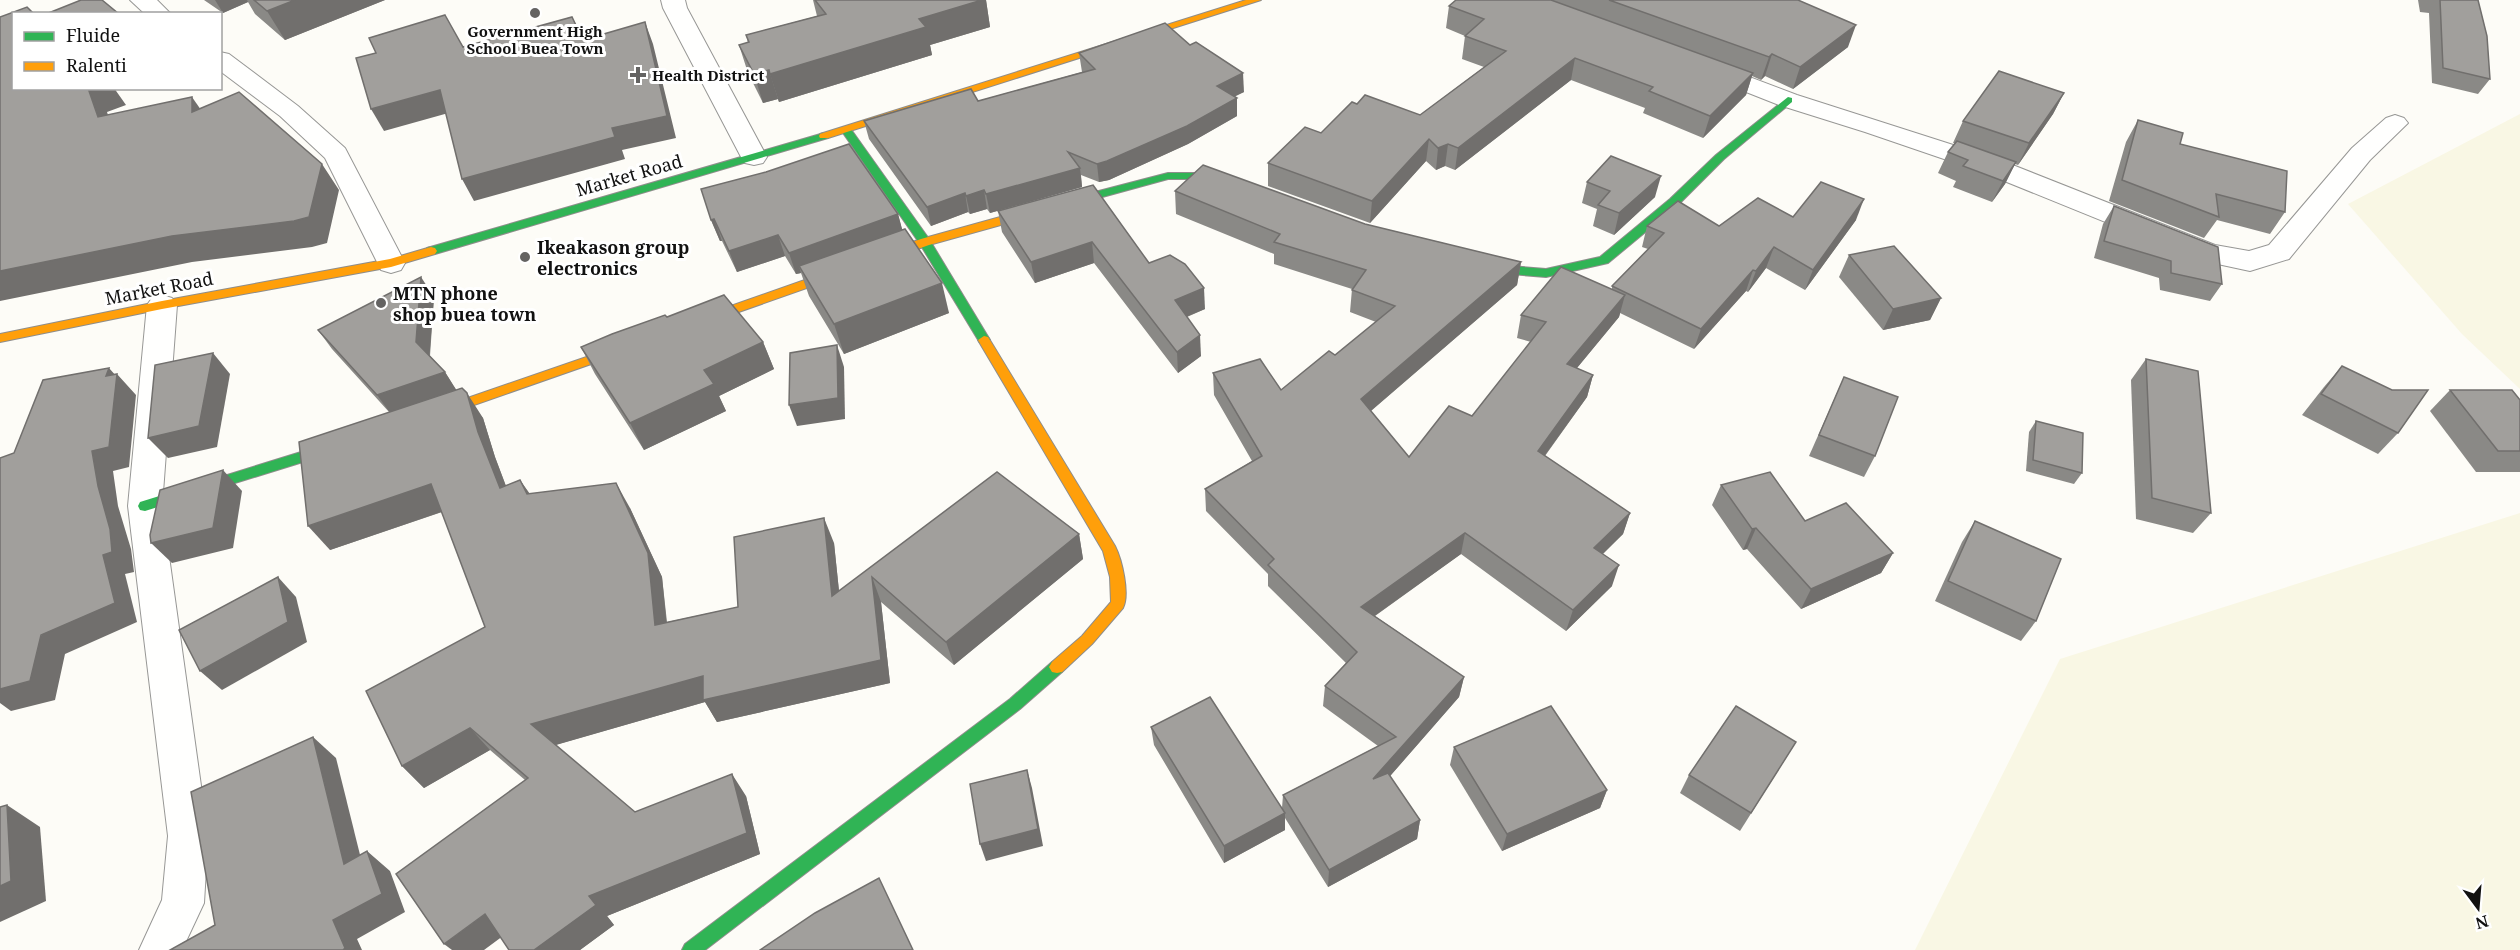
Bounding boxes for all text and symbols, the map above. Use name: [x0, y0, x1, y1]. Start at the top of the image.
marker: Government High School Buea Town: [528, 6, 542, 20]
legend: [12, 12, 222, 90]
place label: Government High School Buea Town: [466, 21, 604, 58]
text: Fluide: [66, 23, 120, 47]
text: Ralenti: [66, 53, 127, 77]
place label: Health District: [652, 65, 764, 85]
marker: Health District: [629, 66, 647, 84]
street label: Market Road: [573, 148, 685, 202]
place label: Ikeakason group electronics: [537, 235, 689, 280]
marker: Ikeakason group electronics: [518, 250, 532, 264]
street label: Market Road: [103, 266, 215, 310]
place label: MTN phone shop buea town: [393, 281, 536, 326]
marker: MTN phone shop buea town: [374, 296, 388, 310]
north arrow: [2448, 878, 2508, 938]
text: N: [2473, 910, 2491, 935]

